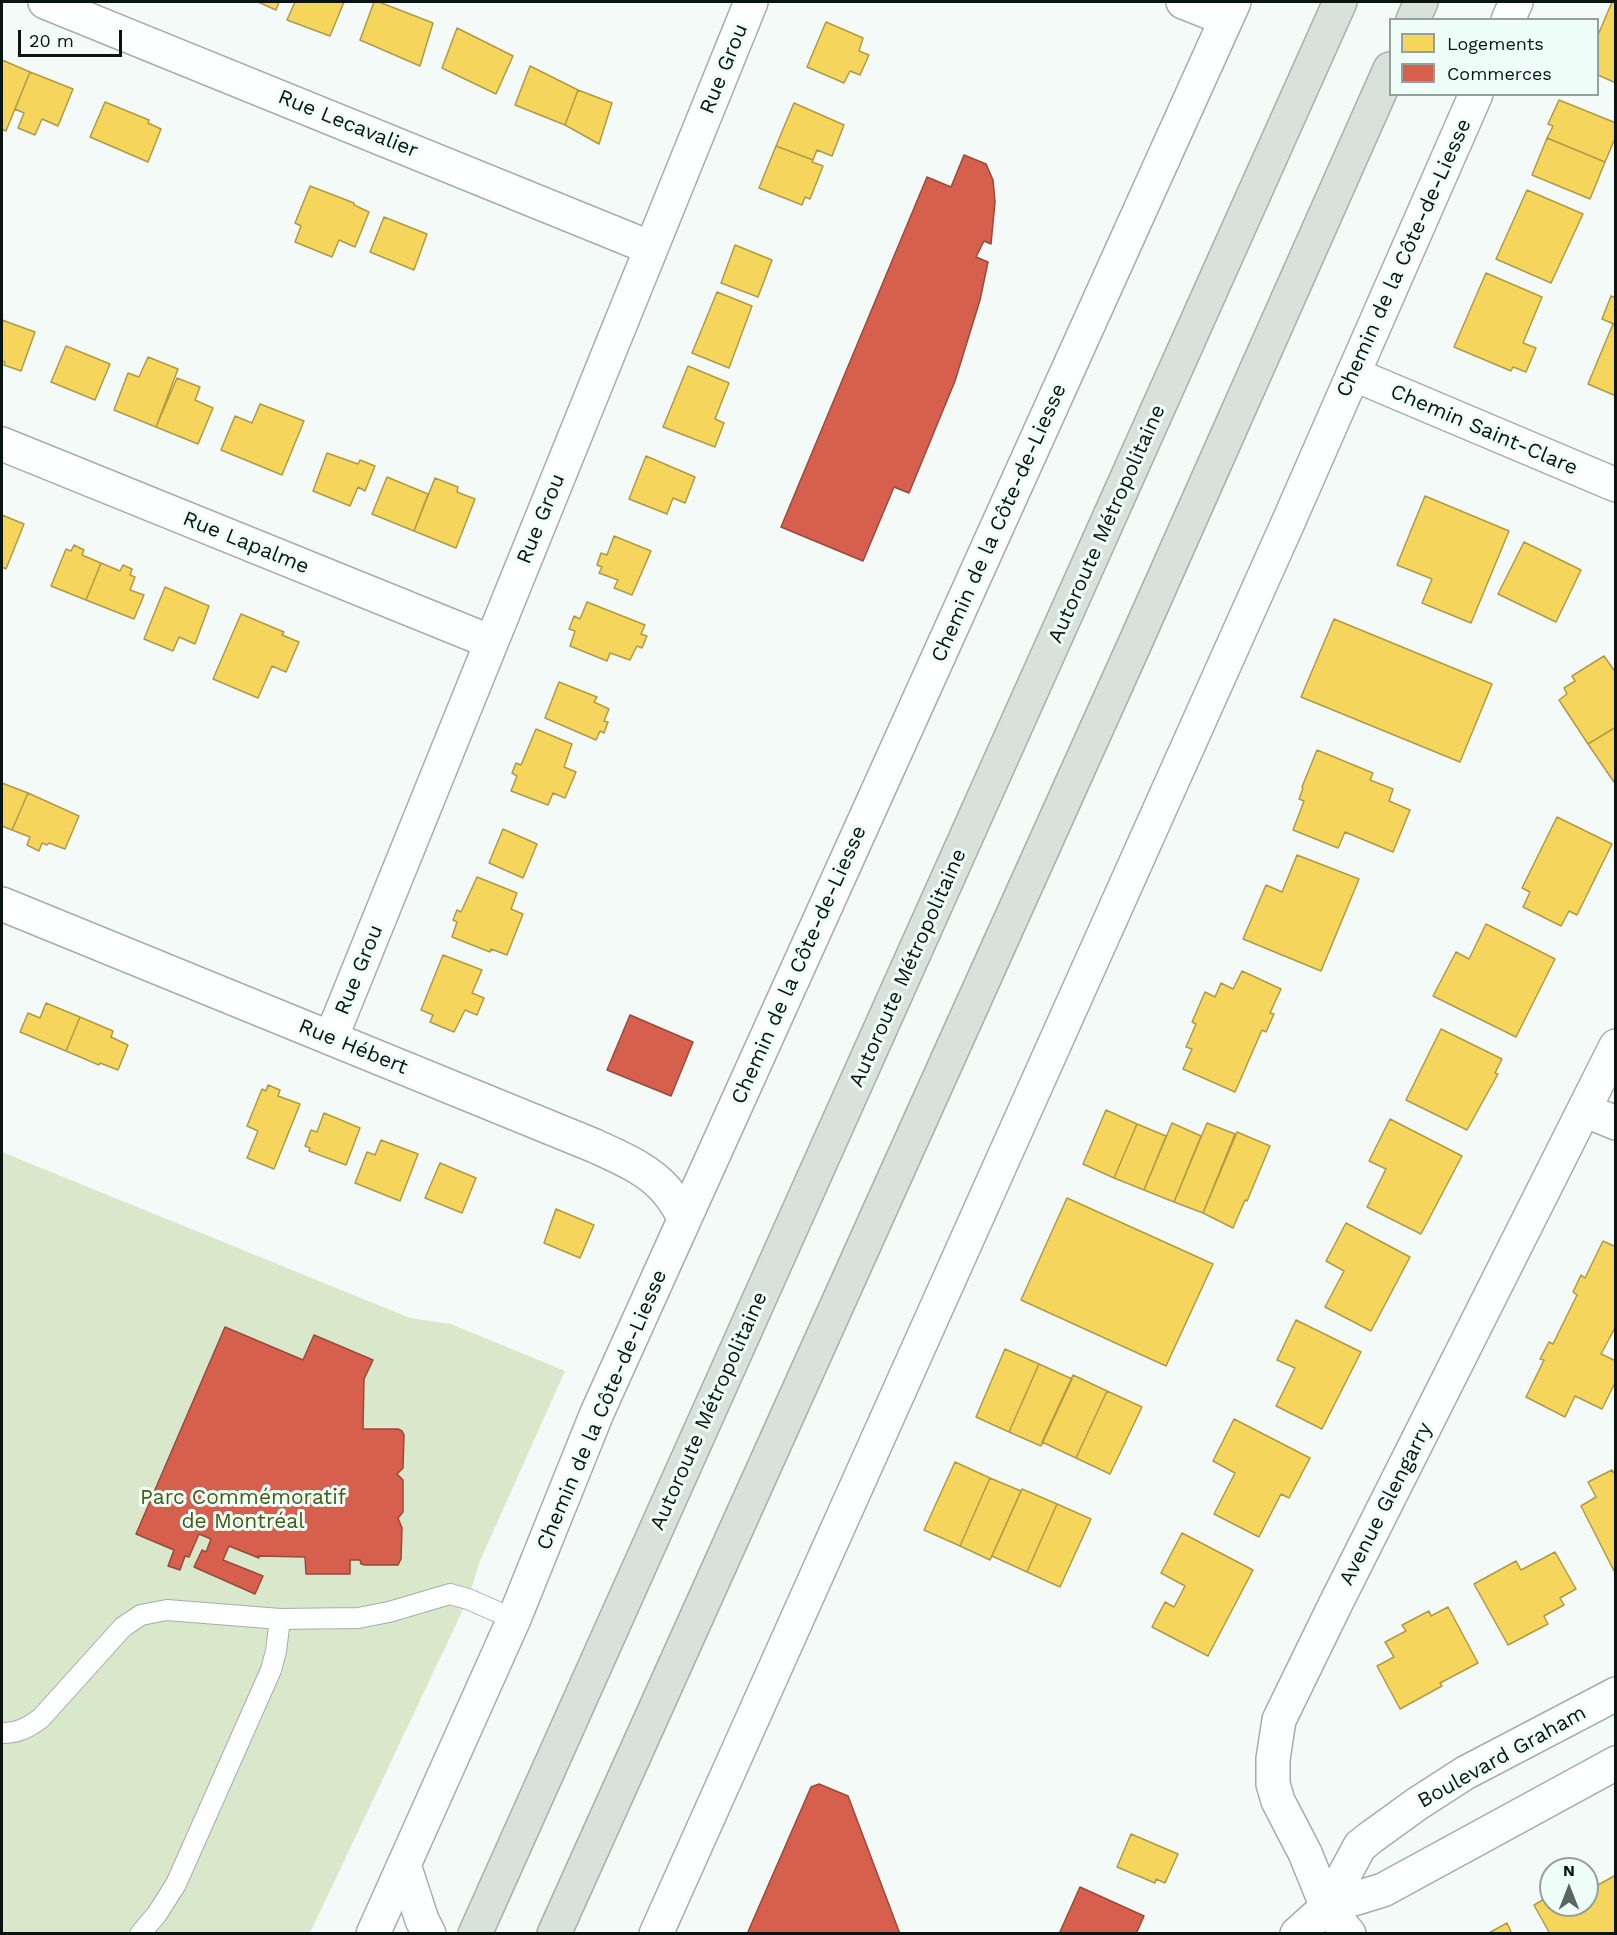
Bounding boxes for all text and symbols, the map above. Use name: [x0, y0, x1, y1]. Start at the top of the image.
scale bar: [21, 18, 124, 56]
legend: [1389, 18, 1599, 96]
street label: Rue Grou: [695, 20, 753, 118]
text: 20 m: [29, 30, 74, 51]
text: Logements: [1447, 33, 1544, 54]
text: Commerces: [1447, 63, 1552, 84]
street label: Rue Lecavalier: [274, 84, 422, 164]
street label: Chemin de la Côte-de-Liesse: [1331, 115, 1477, 401]
street label: Chemin Saint-Clare: [1386, 379, 1582, 481]
street label: Chemin de la Côte-de-Liesse: [926, 380, 1072, 666]
street label: Autoroute Métropolitaine: [1043, 401, 1171, 647]
street label: Rue Grou: [512, 470, 570, 568]
street label: Rue Lapalme: [179, 506, 313, 580]
street label: Chemin de la Côte-de-Liesse: [726, 822, 872, 1108]
street label: Autoroute Métropolitaine: [844, 845, 972, 1091]
street label: Rue Grou: [330, 921, 388, 1019]
street label: Rue Hébert: [295, 1014, 411, 1080]
street label: Chemin de la Côte-de-Liesse: [531, 1266, 673, 1554]
street label: Autoroute Métropolitaine: [645, 1288, 773, 1534]
street label: Avenue Glengarry: [1334, 1418, 1438, 1590]
park label: Parc Commémoratif de Montréal: [140, 1485, 346, 1535]
street label: Boulevard Graham: [1413, 1700, 1591, 1814]
north arrow: [1539, 1857, 1599, 1917]
text: N: [1563, 1861, 1575, 1880]

